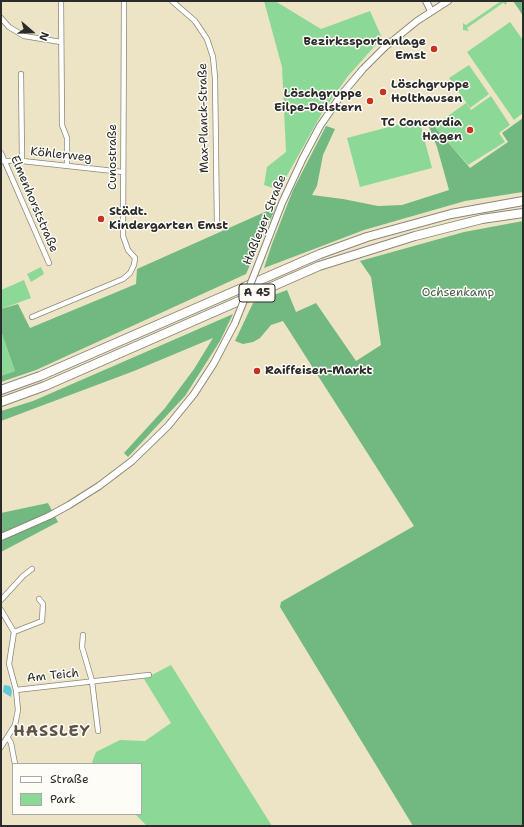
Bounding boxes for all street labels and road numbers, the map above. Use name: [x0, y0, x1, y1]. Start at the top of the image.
street label: Max-Planck-Straße: [196, 63, 212, 173]
street label: Cunostraße: [106, 124, 120, 190]
street label: Köhlerweg: [29, 145, 93, 165]
street label: Elmenhorststraße: [7, 154, 61, 254]
street label: Haßleyer Straße: [240, 173, 290, 267]
road number: A 45: [239, 284, 275, 302]
street label: Am Teich: [26, 666, 80, 686]

